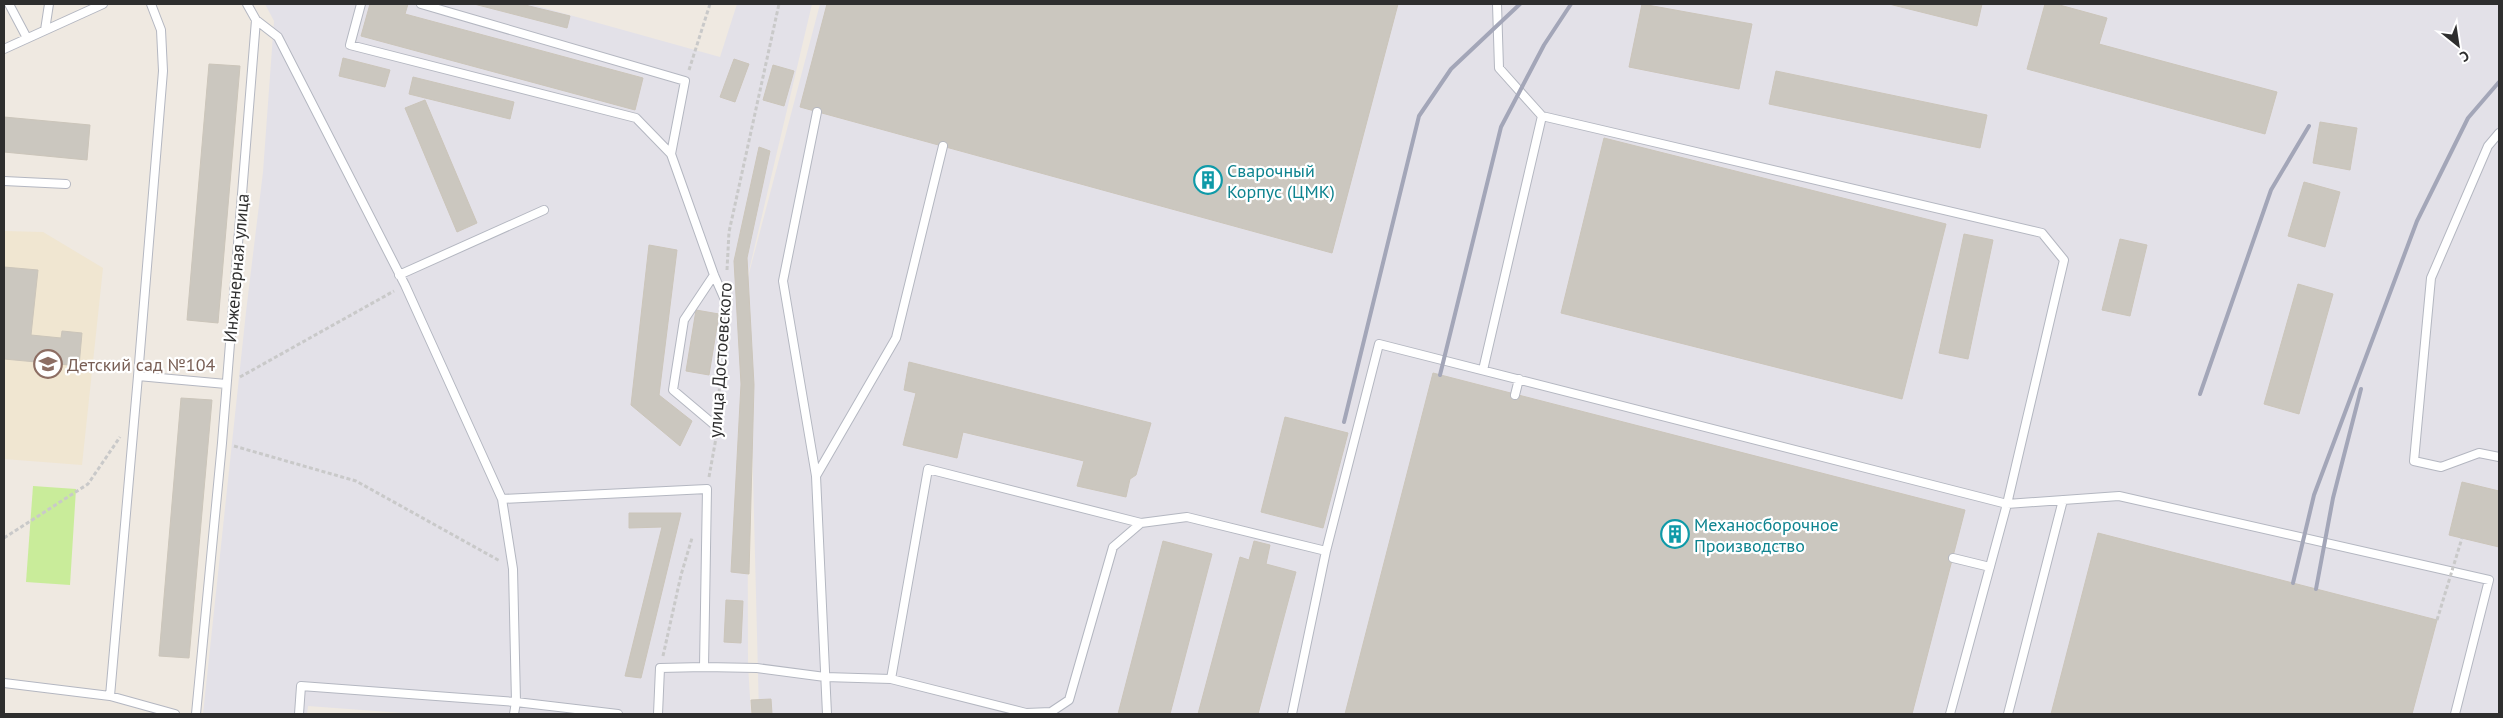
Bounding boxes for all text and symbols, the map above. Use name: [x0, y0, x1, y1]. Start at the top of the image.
north arrow: [2433, 20, 2483, 70]
text: С: [2456, 47, 2472, 66]
place label: Сварочный Корпус (ЦМК): [1227, 159, 1335, 203]
building icon: Сварочный Корпус (ЦМК): [1193, 165, 1223, 195]
street label: Инженерная улица: [218, 193, 254, 343]
street label: улица Достоевского: [703, 281, 737, 439]
school or university icon: Детский сад №104: [33, 349, 63, 379]
place label: Детский сад №104: [67, 353, 215, 376]
place label: Механосборочное Производство: [1694, 513, 1839, 557]
building icon: Механосборочное Производство: [1660, 519, 1690, 549]

